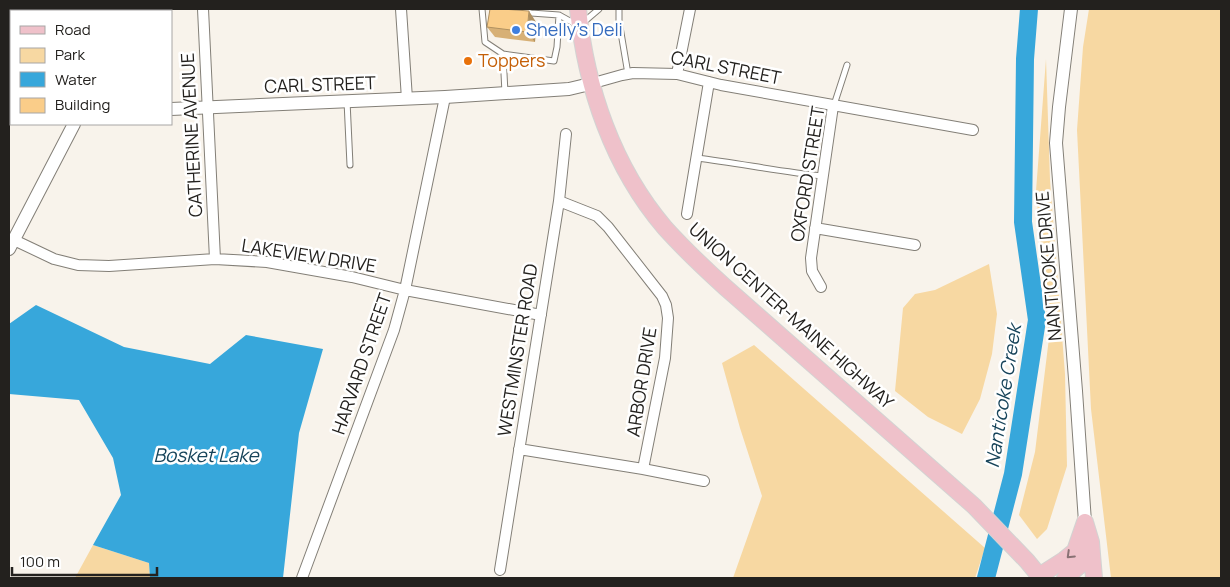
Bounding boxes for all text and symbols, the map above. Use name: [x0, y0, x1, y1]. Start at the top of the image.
legend: [10, 10, 172, 125]
place label: Shelly's Deli: [526, 17, 623, 41]
text: Road: [55, 19, 91, 40]
marker: Shelly's Deli: [510, 24, 522, 36]
text: Park: [55, 44, 85, 65]
street label: CARL STREET: [669, 45, 784, 89]
place label: Toppers: [478, 48, 545, 72]
street label: CATHERINE AVENUE: [175, 52, 207, 218]
marker: Toppers: [462, 55, 474, 67]
text: Water: [55, 69, 97, 90]
street label: CARL STREET: [264, 70, 376, 98]
text: Building: [55, 94, 110, 115]
street label: OXFORD STREET: [784, 104, 830, 243]
street label: NANTICOKE DRIVE: [1030, 190, 1067, 342]
street label: UNION CENTER-MAINE HIGHWAY: [684, 217, 900, 414]
street label: LAKEVIEW DRIVE: [240, 233, 378, 278]
street label: WESTMINSTER ROAD: [491, 262, 543, 438]
street label: HARVARD STREET: [326, 290, 397, 437]
water label: Nanticoke Creek: [979, 320, 1028, 469]
street label: ARBOR DRIVE: [621, 325, 662, 438]
water label: Bosket Lake: [153, 442, 260, 468]
scale bar: [12, 544, 158, 576]
one-way arrow: [1067, 549, 1076, 558]
text: 100 m: [20, 551, 60, 572]

